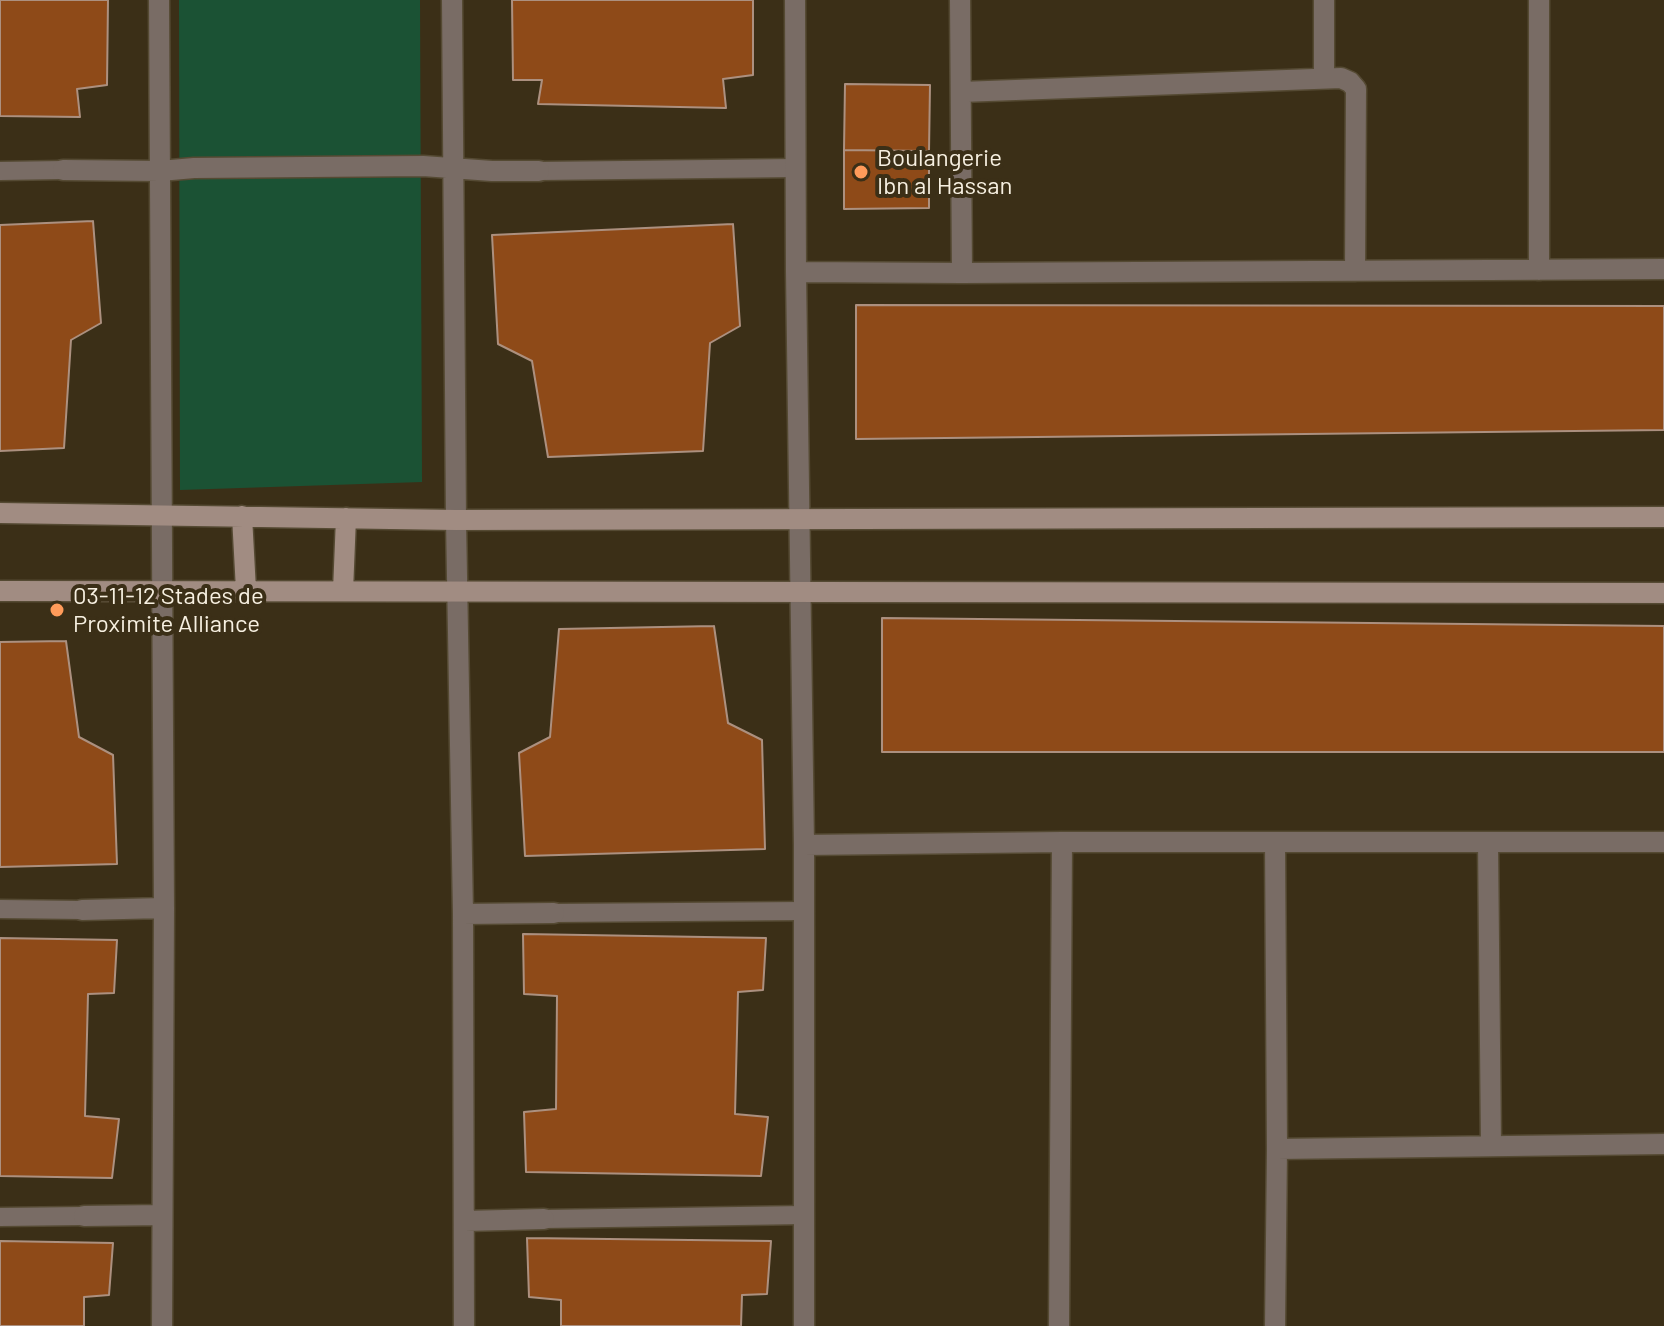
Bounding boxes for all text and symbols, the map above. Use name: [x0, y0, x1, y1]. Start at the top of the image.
place label: Boulangerie Ibn al Hassan: [877, 144, 1013, 200]
marker: Boulangerie Ibn al Hassan: [852, 163, 870, 181]
place label: 03-11-12 Stades de Proximite Alliance: [73, 582, 264, 638]
marker: 03-11-12 Stades de Proximite Alliance: [48, 601, 66, 619]

